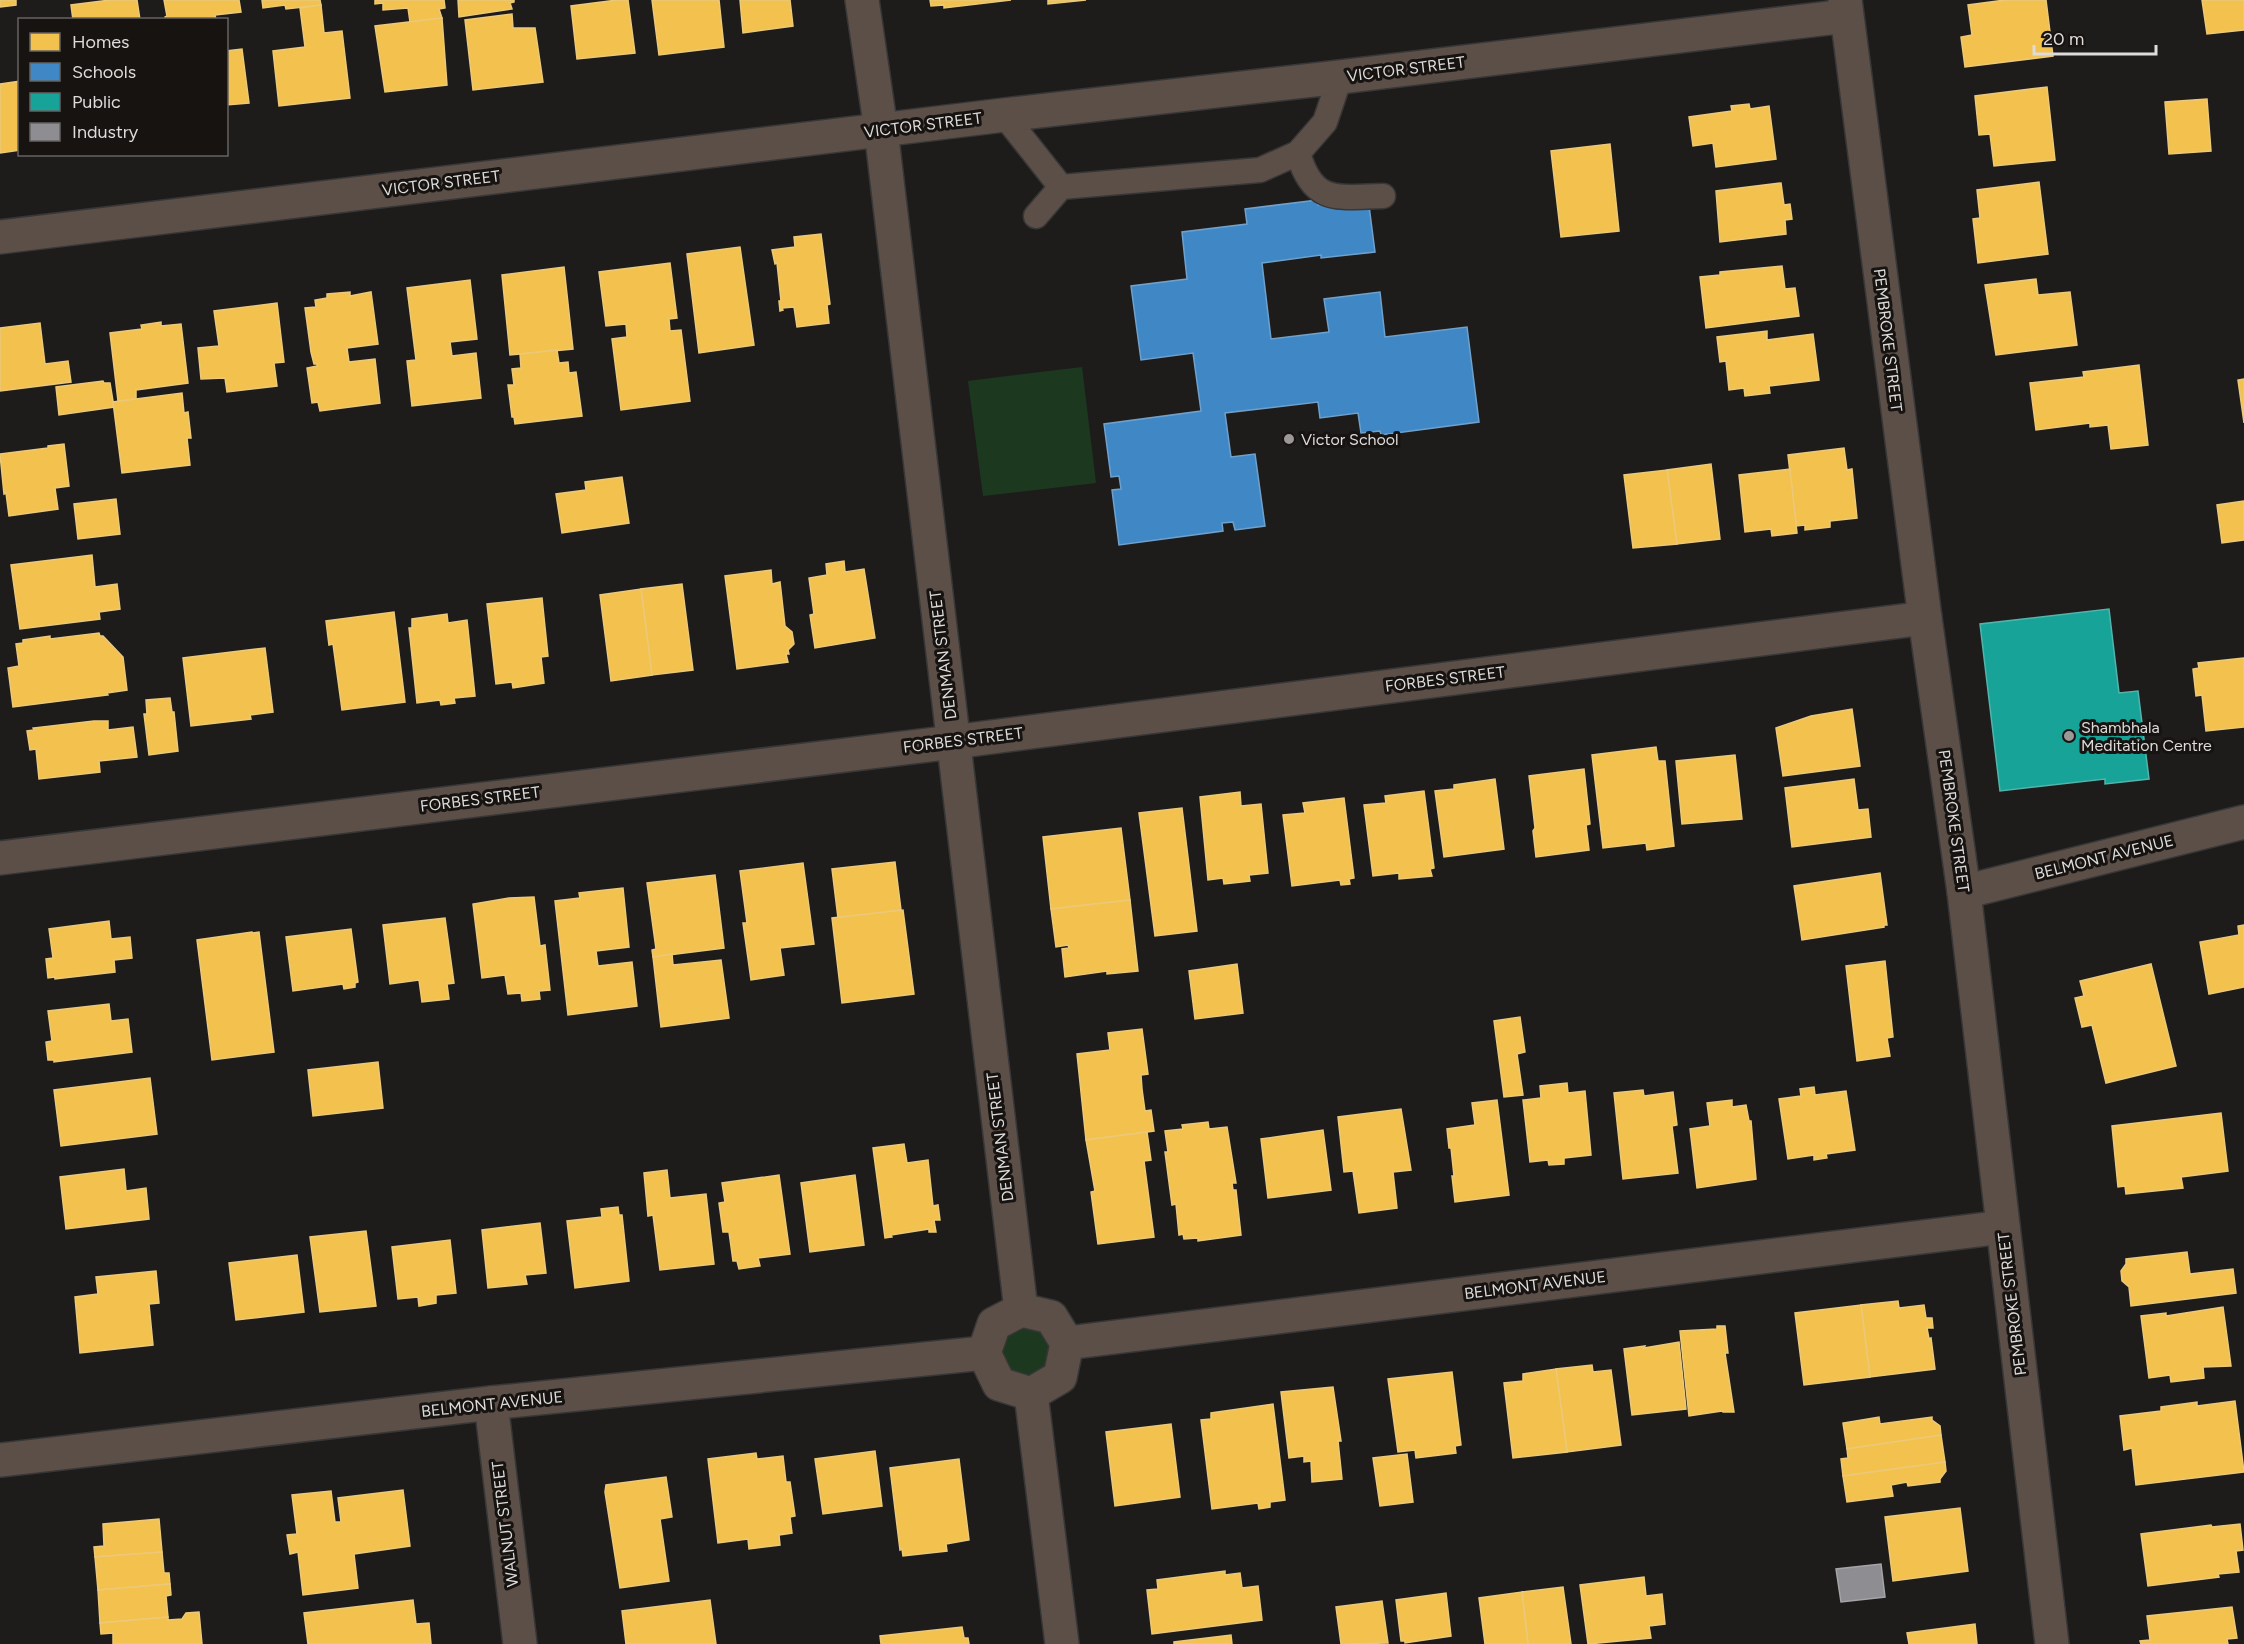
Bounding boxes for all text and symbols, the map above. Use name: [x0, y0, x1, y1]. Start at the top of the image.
legend: [18, 18, 228, 156]
scale bar: [2034, 18, 2156, 56]
text: 20 m: [2043, 28, 2084, 50]
text: Homes: [72, 31, 130, 53]
street label: VICTOR STREET: [1346, 52, 1466, 86]
text: Schools: [72, 61, 136, 83]
text: Public: [72, 91, 121, 113]
street label: VICTOR STREET: [863, 108, 983, 142]
text: Industry: [72, 121, 139, 143]
street label: VICTOR STREET: [381, 166, 501, 200]
street label: PEMBROKE STREET: [1870, 267, 1906, 413]
place label: Victor School: [1301, 430, 1399, 449]
marker: Victor School: [1282, 432, 1296, 446]
street label: DENMAN STREET: [926, 589, 960, 721]
street label: FORBES STREET: [1384, 662, 1506, 696]
place label: Shambhala Meditation Centre: [2081, 718, 2212, 755]
street label: FORBES STREET: [902, 723, 1024, 757]
marker: Shambhala Meditation Centre: [2062, 729, 2076, 743]
street label: PEMBROKE STREET: [1935, 748, 1973, 894]
street label: FORBES STREET: [419, 782, 541, 816]
street label: BELMONT AVENUE: [2033, 831, 2175, 883]
street label: DENMAN STREET: [983, 1071, 1017, 1203]
street label: PEMBROKE STREET: [1994, 1231, 2030, 1377]
street label: BELMONT AVENUE: [1463, 1267, 1607, 1303]
street label: BELMONT AVENUE: [420, 1387, 564, 1421]
street label: WALNUT STREET: [488, 1460, 522, 1588]

